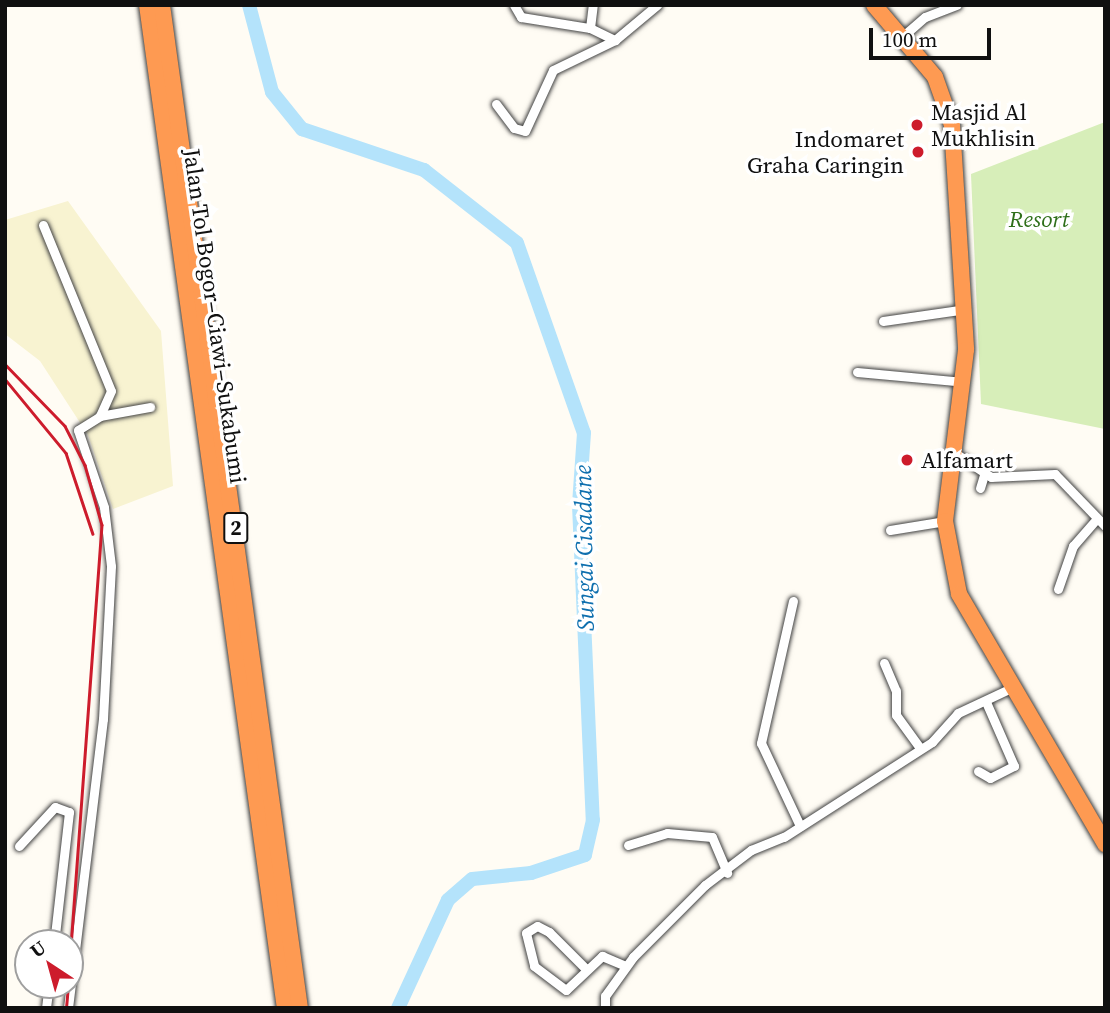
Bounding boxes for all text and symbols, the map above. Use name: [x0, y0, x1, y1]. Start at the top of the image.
scale bar: [872, 14, 995, 58]
text: 100 m: [882, 25, 937, 54]
place label: Masjid Al Mukhlisin: [931, 98, 1036, 152]
marker: Masjid Al Mukhlisin: [909, 117, 925, 133]
place label: Indomaret Graha Caringin: [747, 125, 904, 179]
marker: Indomaret Graha Caringin: [910, 144, 926, 160]
street label: Jalan Tol Bogor–Ciawi–Sukabumi: [178, 146, 252, 486]
park label: Resort: [1009, 205, 1069, 233]
place label: Alfamart: [921, 446, 1013, 474]
marker: Alfamart: [899, 452, 915, 468]
water label: Sungai Cisadane: [568, 465, 600, 631]
road number: 2: [222, 510, 250, 546]
north arrow: [14, 929, 84, 999]
text: U: [25, 934, 51, 963]

